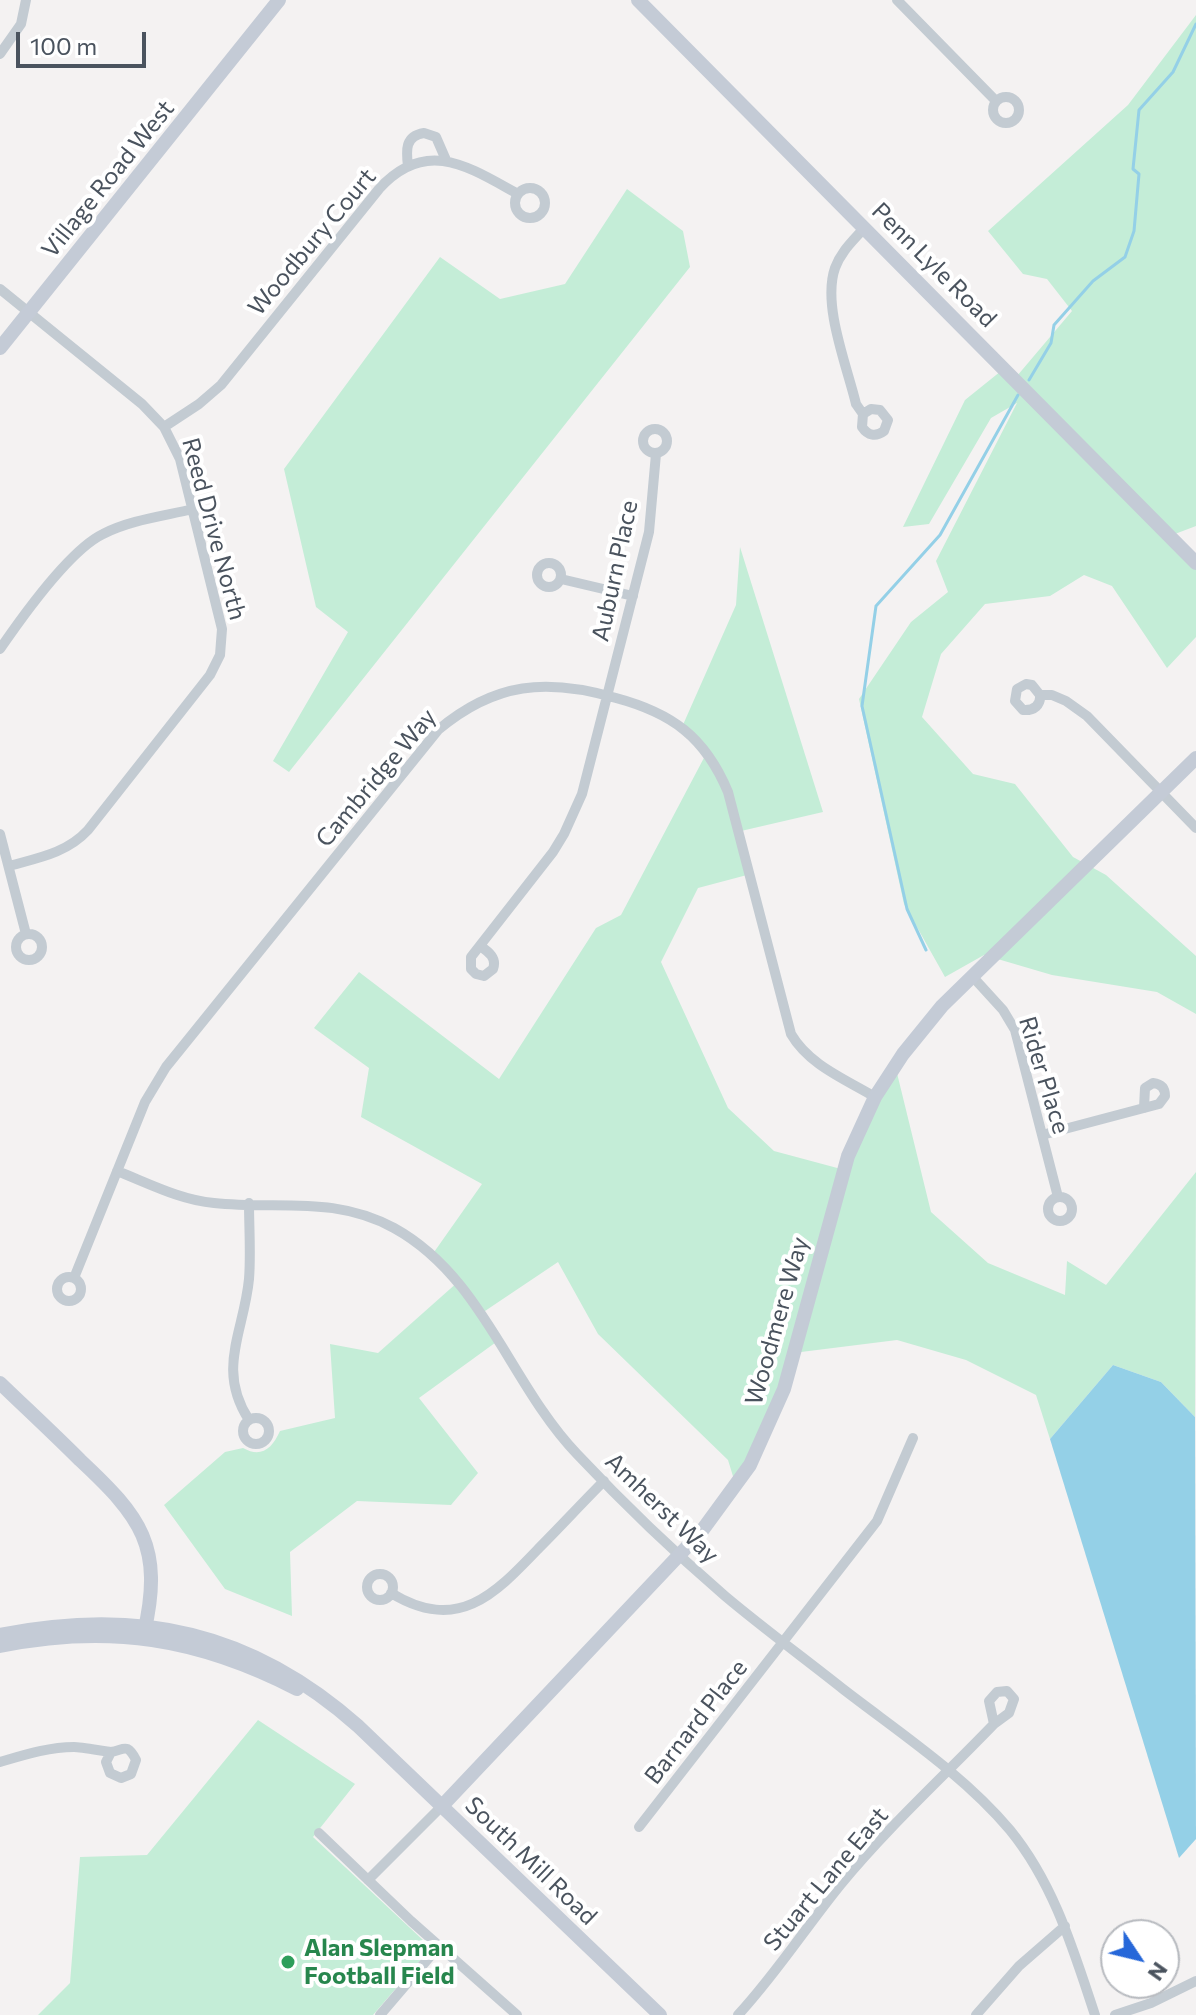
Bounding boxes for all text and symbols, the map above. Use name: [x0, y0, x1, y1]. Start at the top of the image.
scale bar: [20, 16, 150, 66]
text: 100 m: [30, 31, 97, 60]
street label: Village Road West: [36, 94, 180, 264]
street label: Woodbury Court: [242, 163, 382, 321]
street label: Penn Lyle Road: [866, 197, 1002, 333]
street label: Reed Drive North: [176, 435, 252, 623]
street label: Auburn Place: [586, 498, 644, 644]
street label: Cambridge Way: [310, 703, 442, 853]
street label: Rider Place: [1013, 1013, 1075, 1137]
street label: Woodmere Way: [739, 1234, 815, 1408]
street label: Amherst Way: [599, 1447, 725, 1569]
street label: Barnard Place: [639, 1654, 753, 1790]
street label: South Mill Road: [459, 1791, 603, 1931]
street label: Stuart Lane East: [758, 1801, 894, 1957]
north arrow: [1100, 1919, 1180, 1999]
place label: Alan Slepman Football Field: [304, 1934, 455, 1990]
marker: Alan Slepman Football Field: [279, 1953, 297, 1971]
text: N: [1143, 1957, 1174, 1986]

